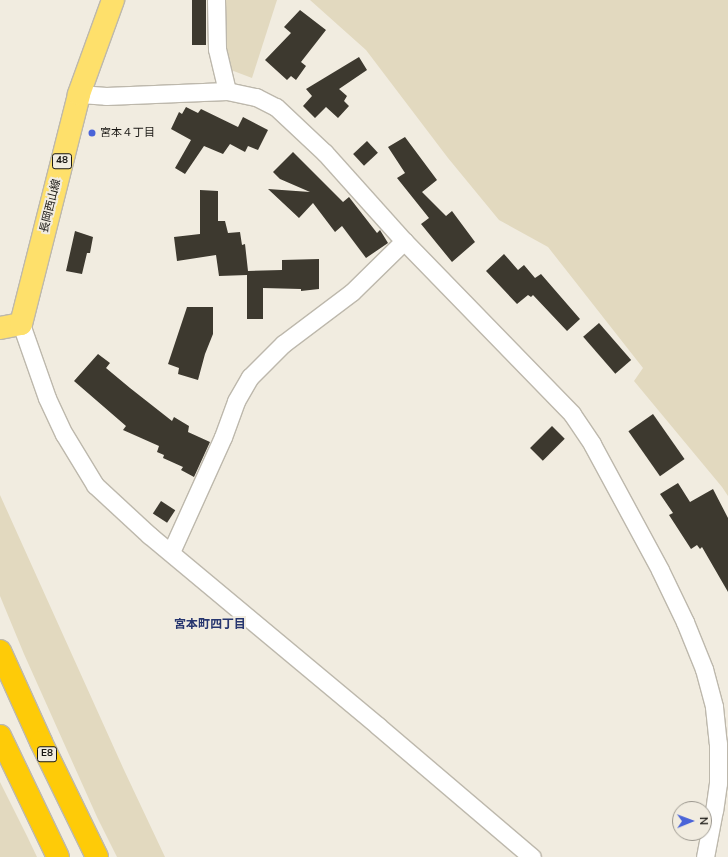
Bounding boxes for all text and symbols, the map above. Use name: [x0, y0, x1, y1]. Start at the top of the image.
place label: 宮本４丁目: [100, 126, 155, 140]
marker: 宮本４丁目: [87, 128, 97, 138]
road number: 48: [52, 153, 72, 169]
street label: 長岡西山線: [38, 178, 64, 234]
district label: 宮本町四丁目: [174, 618, 246, 632]
road number: E8: [37, 746, 57, 762]
north arrow: [672, 801, 712, 841]
text: N: [696, 817, 711, 825]

